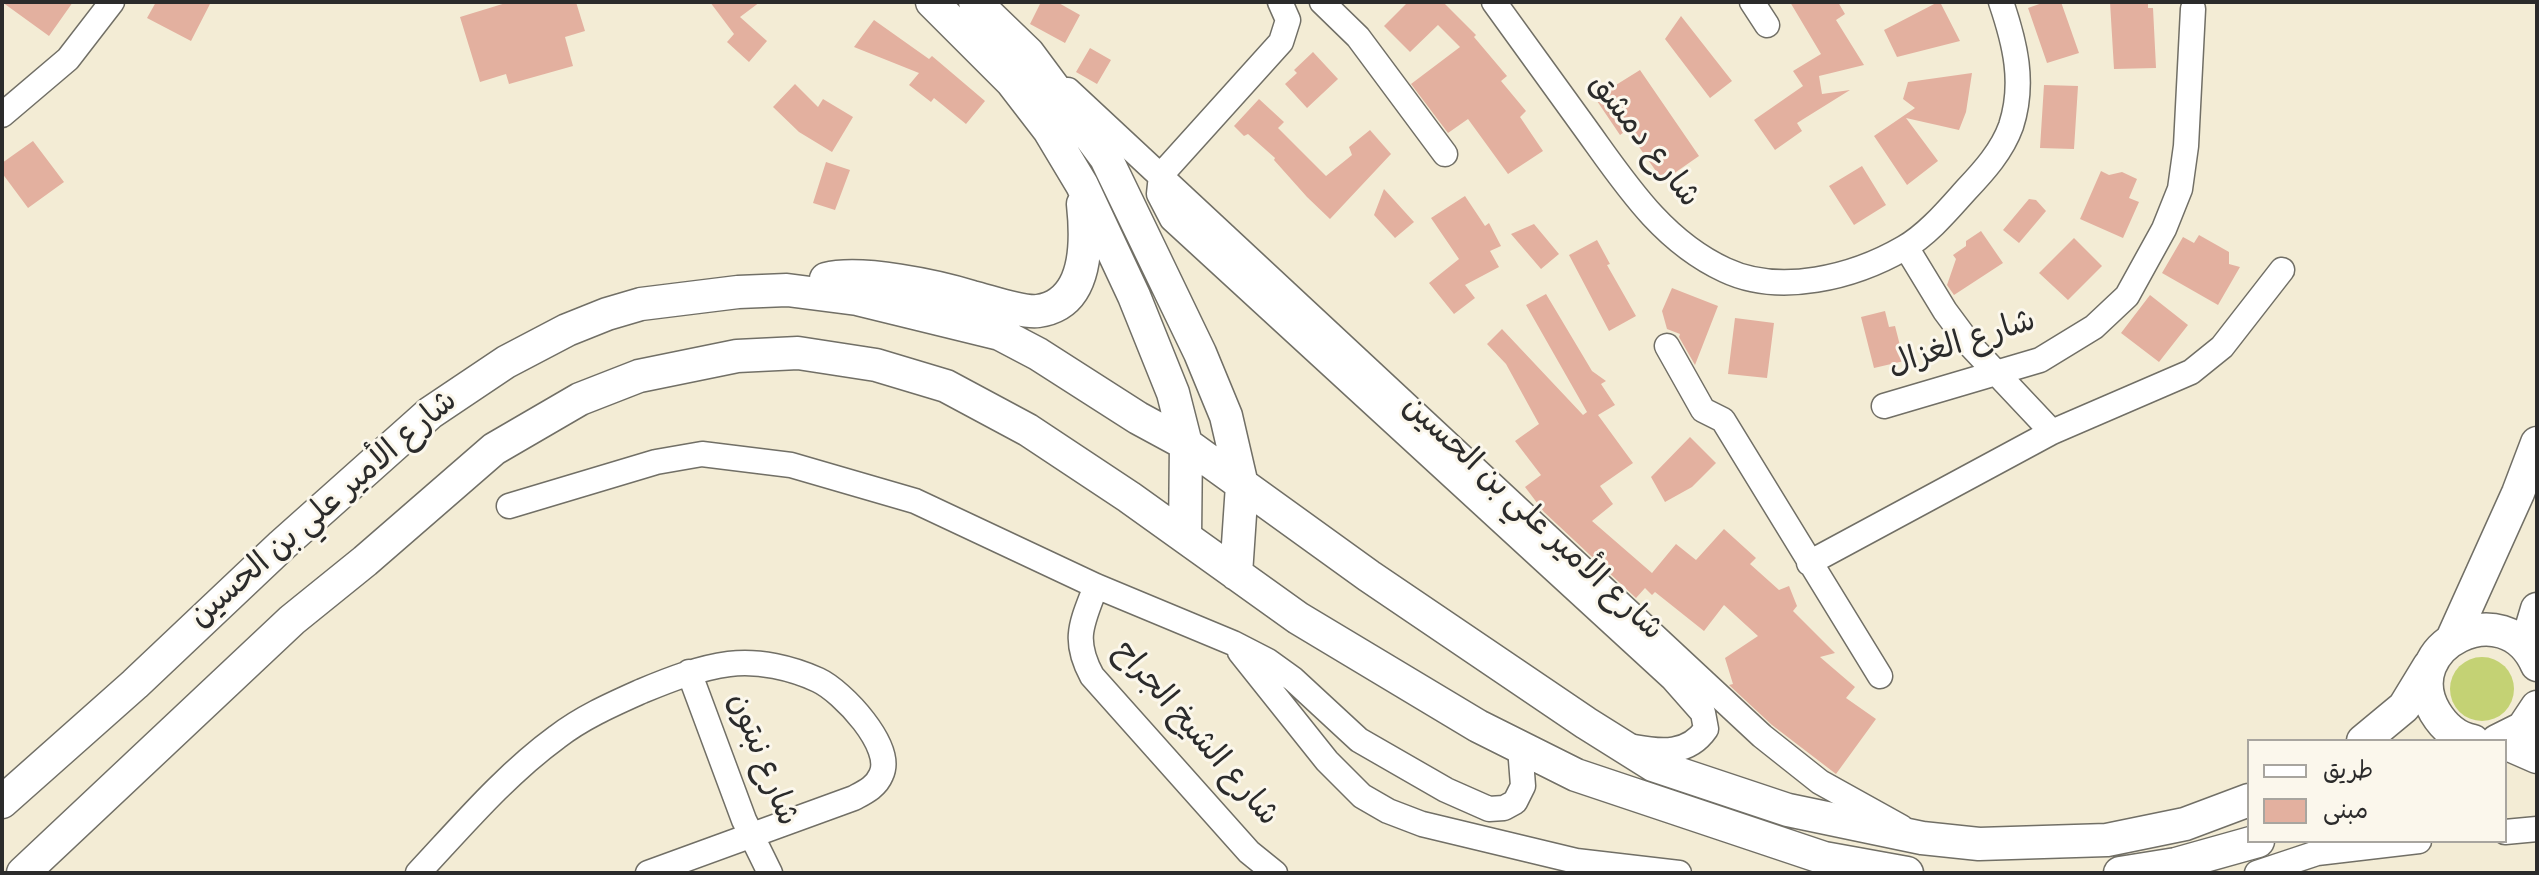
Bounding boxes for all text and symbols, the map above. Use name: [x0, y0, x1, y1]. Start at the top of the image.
street label: شارع دمشق: [1577, 68, 1705, 218]
street label: شارع الغزال: [1884, 305, 2042, 389]
street label: شارع الأمير علي بن الحسين: [184, 385, 468, 639]
street label: شارع الأمير علي بن الحسين: [1392, 390, 1668, 652]
street label: شارع الشيخ الجراح: [1102, 635, 1284, 837]
street label: شارع نبتون: [715, 689, 803, 833]
legend: [2247, 739, 2507, 843]
text: طريق: [2323, 756, 2373, 790]
text: مبنى: [2323, 796, 2368, 830]

